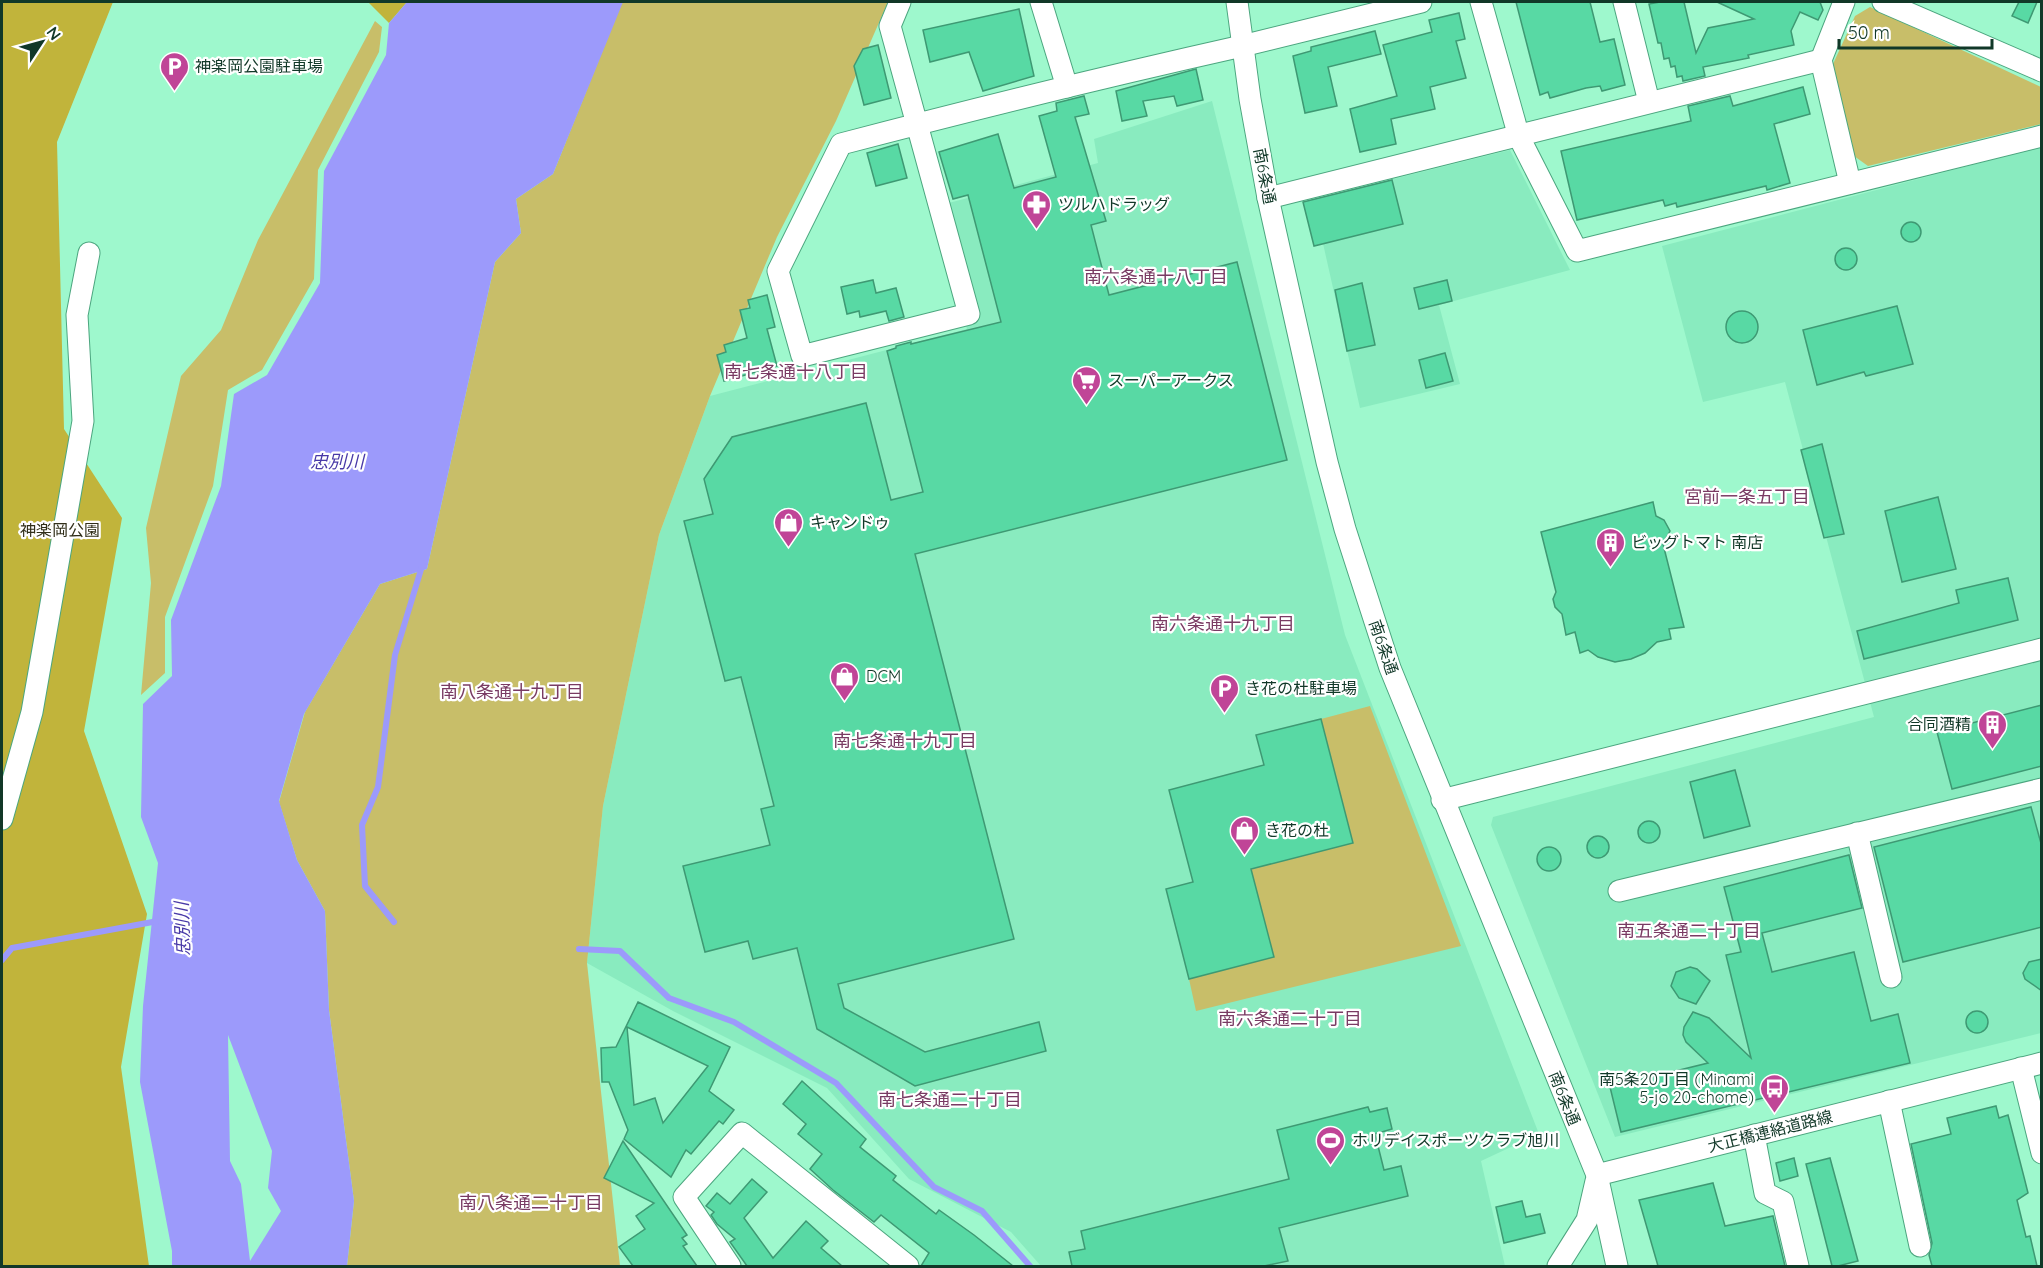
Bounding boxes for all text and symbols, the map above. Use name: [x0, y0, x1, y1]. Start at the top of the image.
north arrow: [12, 12, 72, 72]
scale bar: [1839, 12, 1992, 50]
text: 50 m: [1848, 21, 1890, 44]
text: N: [43, 23, 66, 44]
parking icon: 神楽岡公園駐車場: [158, 50, 190, 92]
place label: 神楽岡公園駐車場: [195, 56, 323, 76]
street label: 南6条通: [1250, 146, 1280, 206]
pharmacy icon: ツルハドラッグ: [1021, 188, 1053, 230]
place label: ツルハドラッグ: [1058, 194, 1170, 214]
district label: 南六条通十八丁目: [1084, 265, 1228, 288]
district label: 南七条通十八丁目: [724, 360, 868, 383]
supermarket icon: スーパーアークス: [1071, 364, 1103, 406]
place label: スーパーアークス: [1108, 370, 1234, 390]
water label: 忠別川: [310, 450, 366, 473]
district label: 宮前一条五丁目: [1684, 485, 1810, 508]
shop icon: キャンドゥ: [773, 506, 805, 548]
place label: キャンドゥ: [810, 512, 890, 532]
park label: 神楽岡公園: [20, 520, 100, 540]
building icon: ビッグトマト 南店: [1594, 526, 1626, 568]
place label: ビッグトマト 南店: [1631, 532, 1763, 552]
district label: 南六条通十九丁目: [1151, 612, 1295, 635]
street label: 南6条通: [1365, 617, 1403, 677]
shop icon: DCM: [829, 660, 861, 702]
place label: DCM: [866, 666, 901, 686]
parking icon: き花の杜駐車場: [1208, 672, 1240, 714]
place label: き花の杜駐車場: [1245, 678, 1357, 698]
district label: 南八条通十九丁目: [440, 680, 584, 703]
building icon: 合同酒精: [1976, 708, 2008, 750]
place label: 合同酒精: [1907, 714, 1971, 734]
district label: 南七条通十九丁目: [833, 729, 977, 752]
shop icon: き花の杜: [1228, 814, 1260, 856]
place label: き花の杜: [1265, 820, 1329, 840]
water label: 忠別川: [169, 900, 194, 956]
district label: 南五条通二十丁目: [1617, 919, 1761, 942]
district label: 南六条通二十丁目: [1218, 1007, 1362, 1030]
street label: 南6条通: [1545, 1068, 1585, 1128]
place label: 南5条20丁目 (Minami 5-jo 20-chome): [1599, 1069, 1754, 1107]
bus stop icon: 南5条20丁目 (Minami 5-jo 20-chome): [1759, 1072, 1791, 1114]
district label: 南七条通二十丁目: [878, 1088, 1022, 1111]
street label: 大正橋連絡道路線: [1705, 1106, 1835, 1156]
sports icon: ホリデイスポーツクラブ旭川: [1315, 1124, 1347, 1166]
place label: ホリデイスポーツクラブ旭川: [1352, 1130, 1559, 1150]
district label: 南八条通二十丁目: [459, 1191, 603, 1214]

